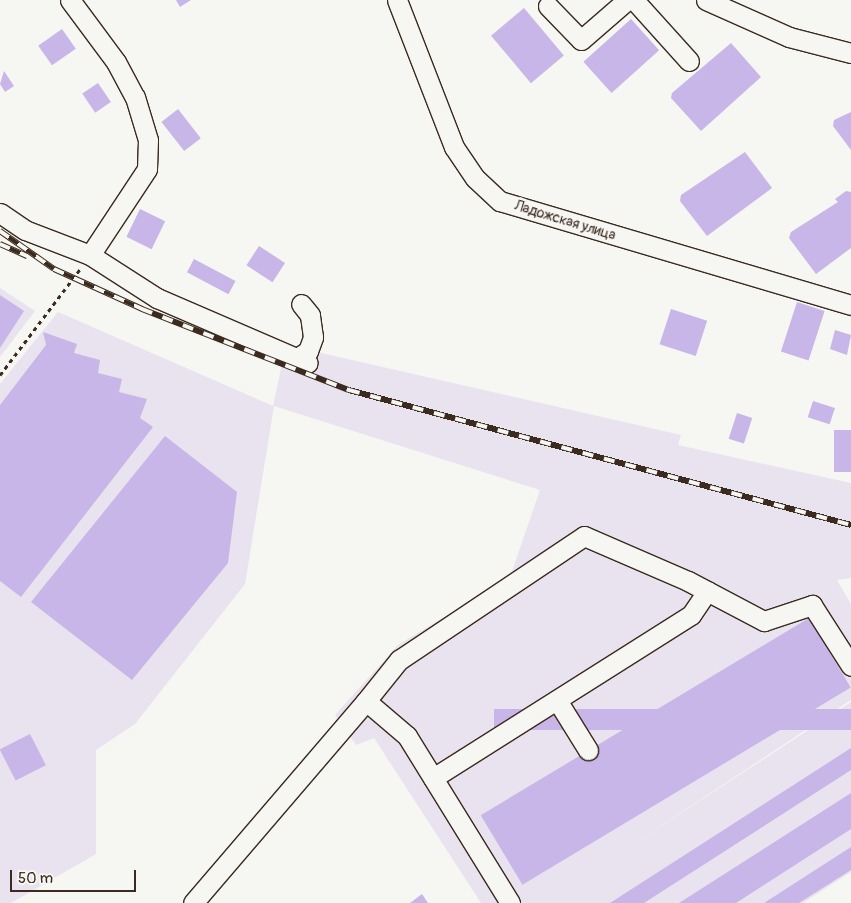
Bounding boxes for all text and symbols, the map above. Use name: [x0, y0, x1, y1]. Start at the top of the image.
street label: Ладожская улица: [512, 198, 618, 244]
scale bar: [12, 860, 139, 892]
text: 50 m: [18, 869, 53, 888]

